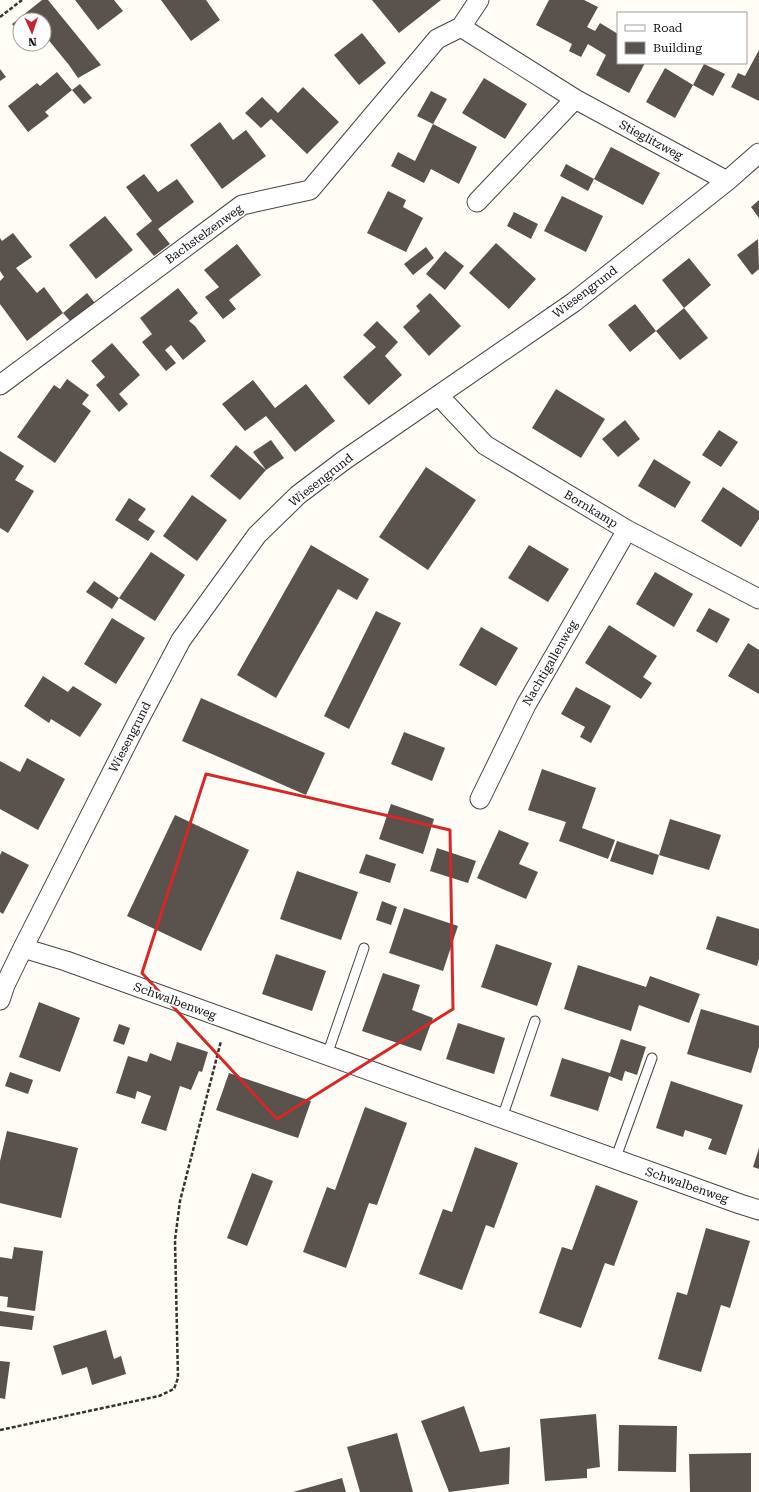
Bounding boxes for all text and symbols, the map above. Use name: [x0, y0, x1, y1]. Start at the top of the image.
north arrow: [12, 12, 52, 52]
legend: [617, 12, 747, 64]
text: Road: [653, 21, 683, 35]
text: N: [27, 35, 37, 48]
text: Building: [653, 41, 702, 55]
street label: Stieglitzweg: [617, 117, 685, 163]
street label: Bachstelzenweg: [163, 201, 245, 267]
street label: Wiesengrund: [550, 263, 620, 321]
street label: Wiesengrund: [286, 451, 356, 509]
street label: Bornkamp: [561, 487, 621, 531]
street label: Nachtigallenweg: [520, 618, 580, 708]
street label: Wiesengrund: [106, 699, 154, 775]
street label: Schwalbenweg: [132, 980, 218, 1023]
street label: Schwalbenweg: [644, 1164, 731, 1206]

